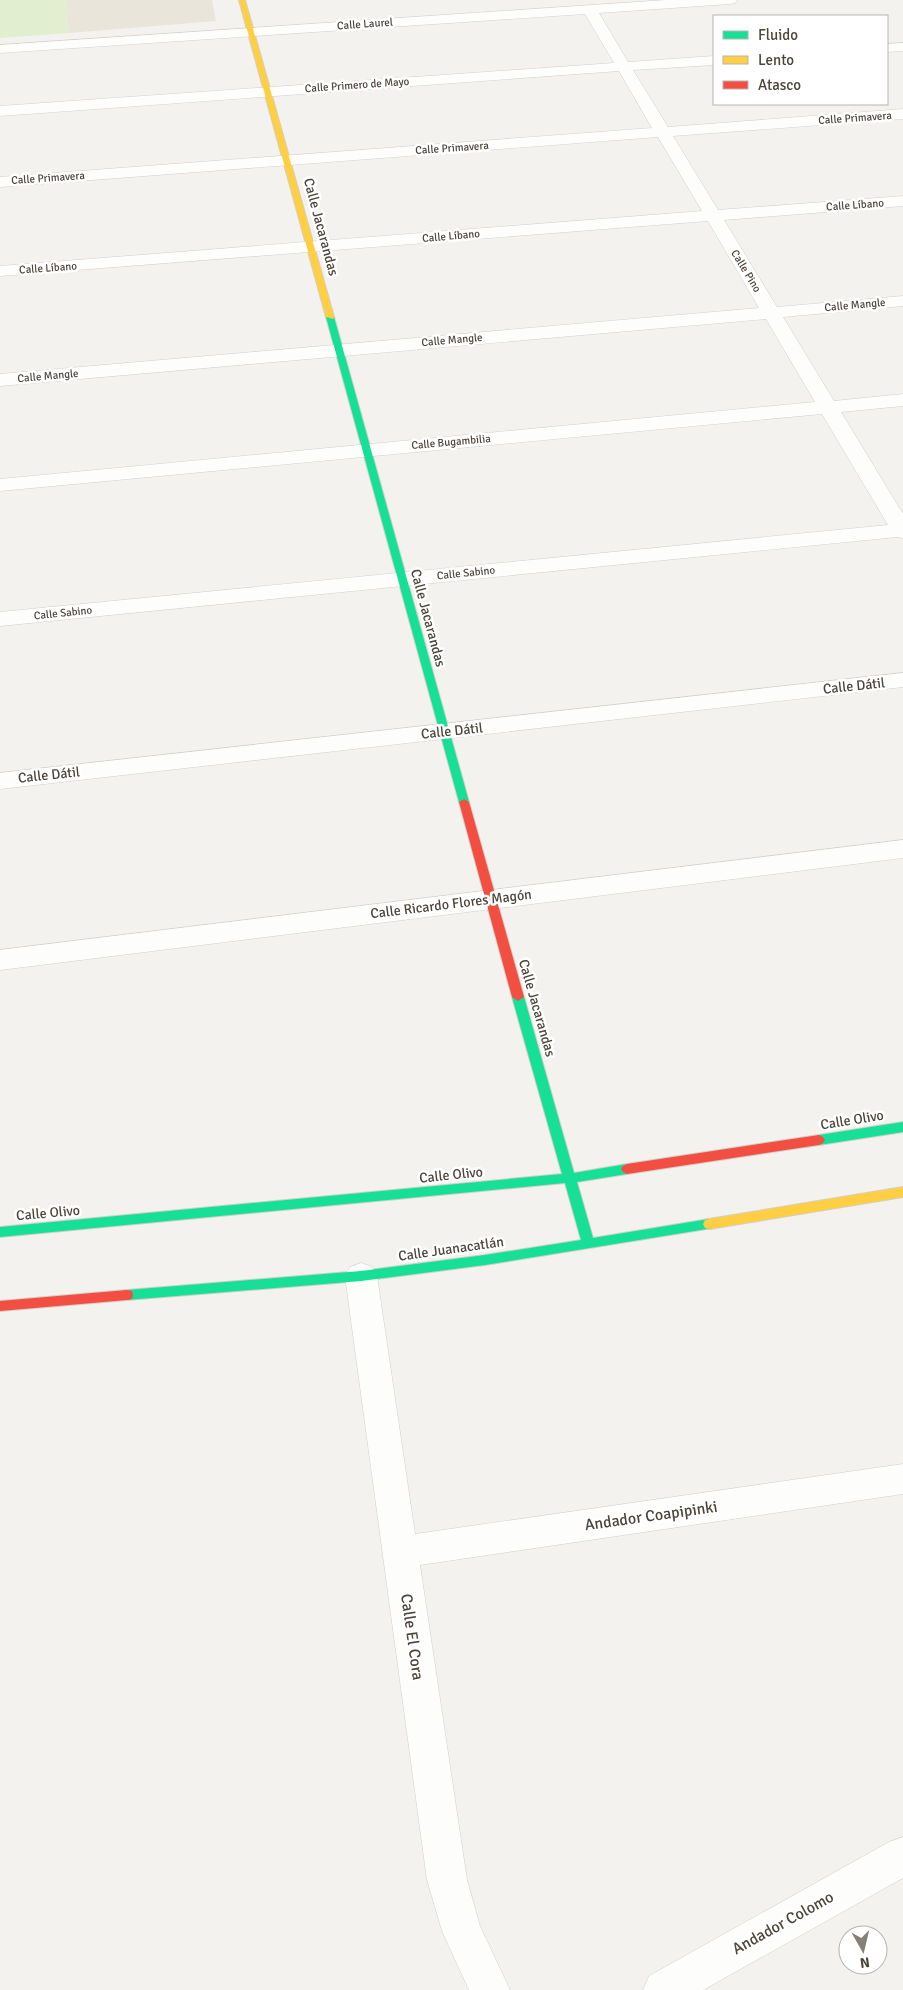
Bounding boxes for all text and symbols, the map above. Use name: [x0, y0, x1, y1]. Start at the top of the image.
legend: [713, 15, 888, 105]
street label: Calle Laurel: [337, 16, 393, 32]
text: Fluido: [758, 26, 798, 44]
text: Lento: [758, 51, 794, 69]
street label: Calle Primero de Mayo: [304, 75, 410, 95]
text: Atasco: [758, 76, 801, 94]
street label: Calle Primavera: [818, 109, 893, 127]
street label: Calle Primavera: [415, 139, 490, 157]
street label: Calle Primavera: [11, 169, 86, 187]
street label: Calle Jacarandas: [300, 176, 342, 278]
street label: Calle Líbano: [826, 196, 885, 214]
street label: Calle Líbano: [422, 227, 481, 245]
street label: Calle Pino: [728, 247, 764, 295]
street label: Calle Líbano: [19, 259, 78, 277]
street label: Calle Mangle: [824, 296, 886, 314]
street label: Calle Mangle: [421, 331, 483, 349]
street label: Calle Mangle: [17, 367, 79, 385]
street label: Calle Bugambilia: [411, 432, 492, 452]
street label: Calle Sabino: [436, 563, 496, 583]
street label: Calle Jacarandas: [407, 567, 449, 669]
street label: Calle Sabino: [33, 603, 93, 623]
street label: Calle Dátil: [822, 674, 886, 698]
street label: Calle Dátil: [420, 719, 484, 743]
street label: Calle Dátil: [17, 763, 81, 787]
street label: Calle Ricardo Flores Magón: [369, 886, 533, 922]
street label: Calle Jacarandas: [515, 957, 559, 1059]
street label: Calle Olivo: [819, 1107, 885, 1133]
street label: Calle Olivo: [418, 1163, 484, 1187]
street label: Calle Olivo: [15, 1202, 81, 1224]
street label: Calle Juanacatlán: [397, 1233, 505, 1265]
street label: Andador Coapipinki: [583, 1497, 719, 1535]
street label: Calle El Cora: [396, 1592, 428, 1682]
street label: Andador Colomo: [729, 1887, 837, 1959]
north arrow: [838, 1925, 888, 1975]
text: N: [859, 1953, 871, 1971]

